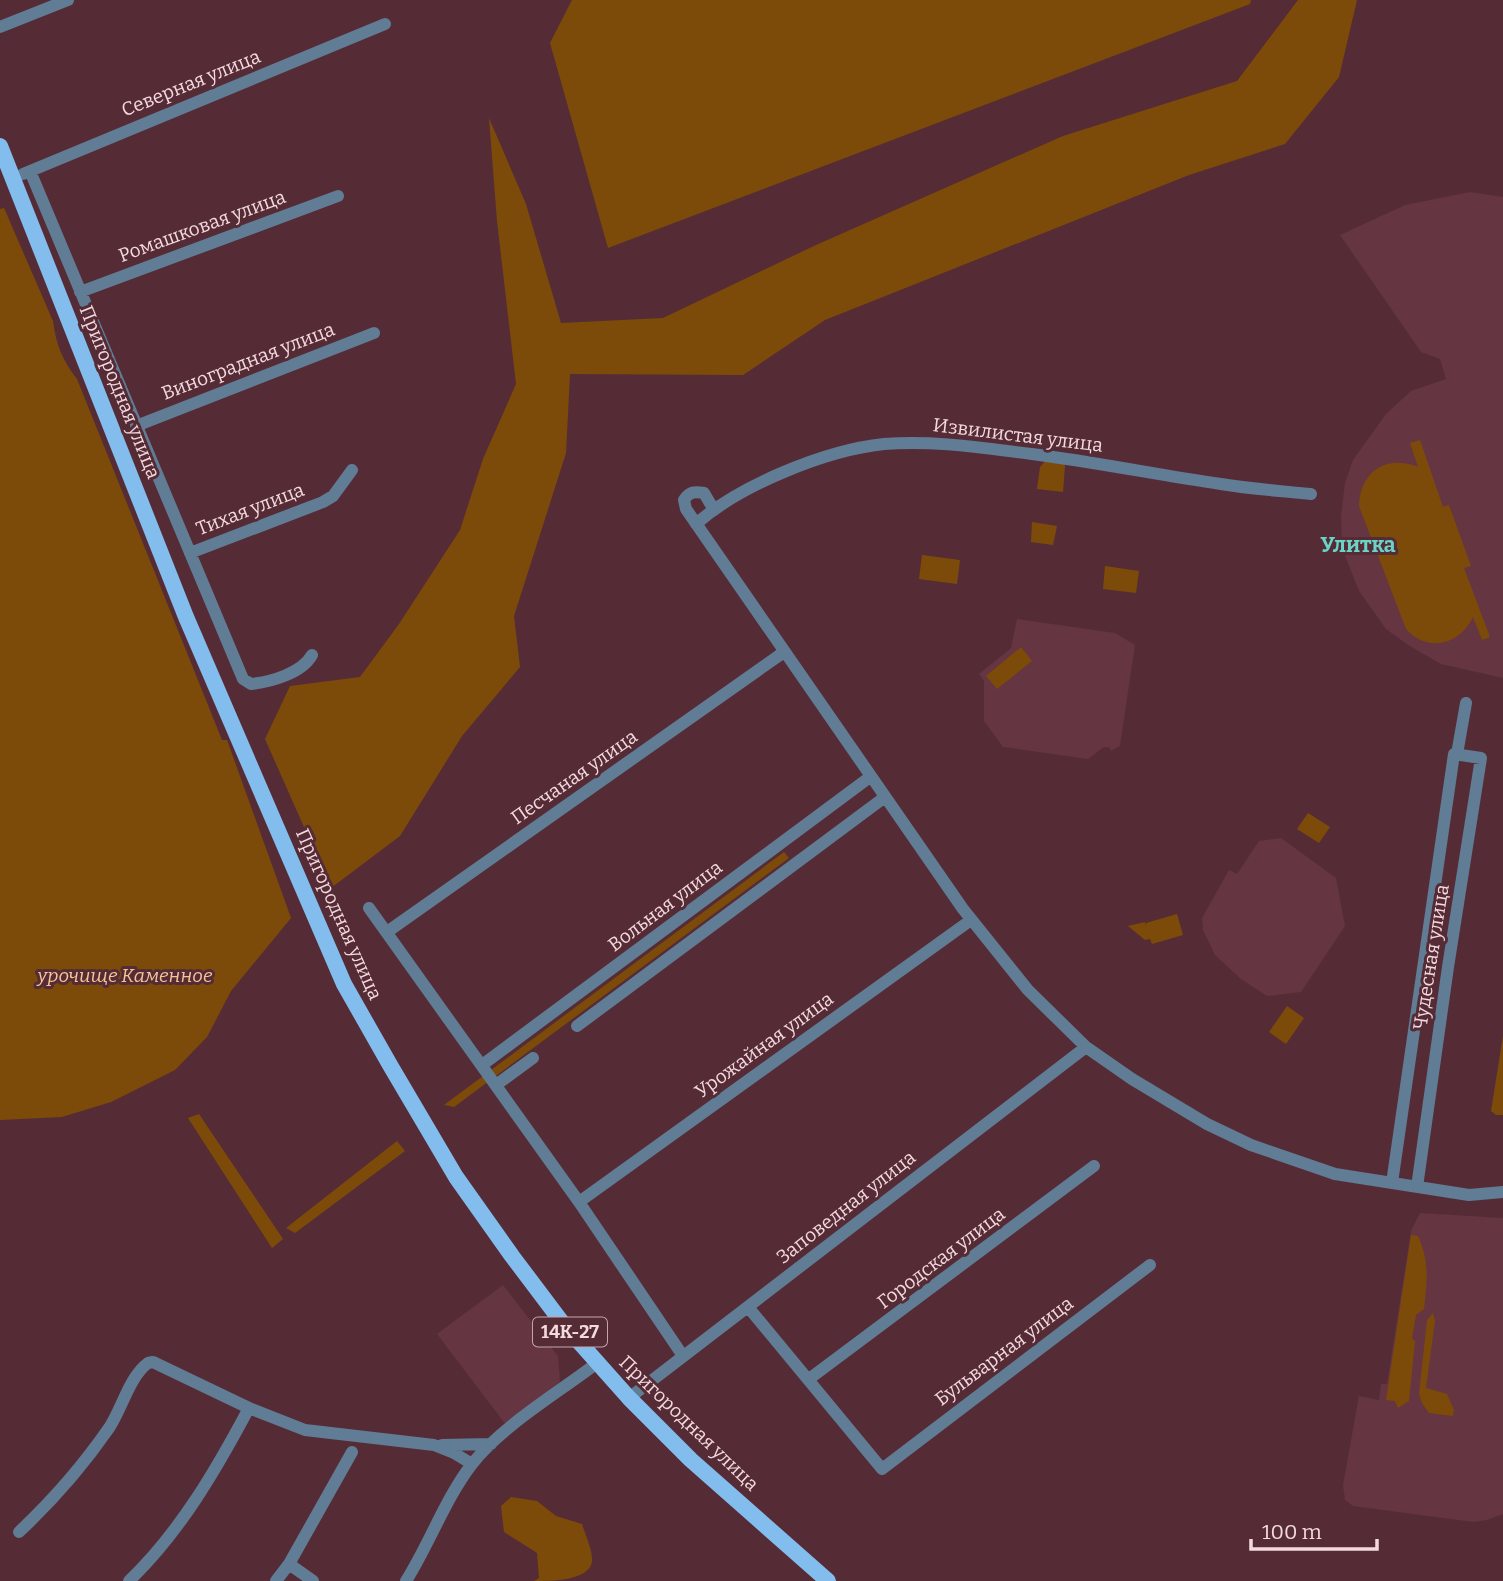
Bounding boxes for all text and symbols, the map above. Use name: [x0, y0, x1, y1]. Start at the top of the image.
street label: Северная улица: [118, 44, 264, 121]
street label: Ромашковая улица: [115, 185, 289, 267]
street label: Пригородная улица: [75, 302, 166, 483]
street label: Виноградная улица: [158, 317, 338, 405]
street label: Извилистая улица: [932, 413, 1105, 457]
street label: Тихая улица: [193, 478, 308, 540]
district label: Улитка: [1320, 532, 1396, 558]
street label: Песчаная улица: [506, 724, 642, 829]
street label: Пригородная улица: [291, 825, 387, 1004]
street label: Вольная улица: [604, 855, 727, 956]
street label: Чудесная улица: [1408, 882, 1454, 1031]
park label: урочище Каменное: [37, 964, 213, 987]
street label: Урожайная улица: [690, 987, 838, 1103]
street label: Заповедная улица: [772, 1145, 920, 1268]
street label: Городская улица: [873, 1202, 1010, 1314]
street label: Бульварная улица: [930, 1291, 1078, 1410]
road number: 14К-27: [533, 1317, 607, 1346]
street label: Пригородная улица: [614, 1350, 764, 1496]
scale bar: [1251, 1508, 1377, 1552]
text: 100 m: [1262, 1519, 1322, 1545]

